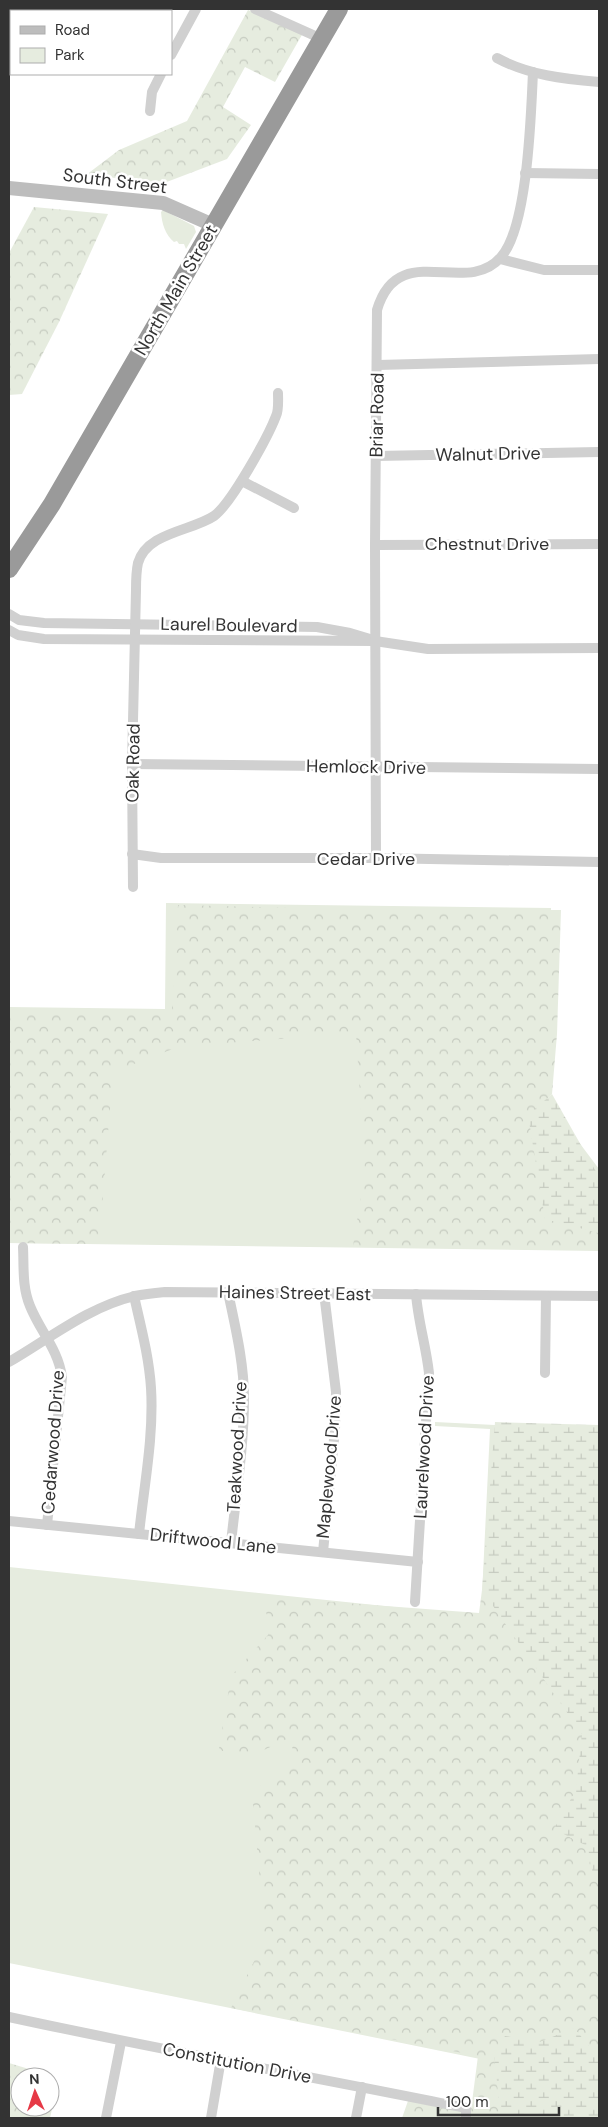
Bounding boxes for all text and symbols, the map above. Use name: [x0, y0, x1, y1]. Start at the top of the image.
legend: [10, 10, 172, 75]
text: Road: [55, 20, 90, 40]
text: Park: [55, 45, 85, 65]
street label: South Street: [62, 163, 168, 199]
street label: North Main Street: [129, 220, 223, 360]
street label: Briar Road: [364, 372, 390, 458]
street label: Walnut Drive: [435, 441, 541, 467]
street label: Chestnut Drive: [425, 532, 549, 556]
street label: Laurel Boulevard: [160, 612, 298, 638]
street label: Oak Road: [120, 723, 146, 803]
street label: Hemlock Drive: [306, 754, 426, 780]
street label: Cedar Drive: [317, 847, 415, 871]
street label: Haines Street East: [219, 1280, 371, 1306]
street label: Cedarwood Drive: [36, 1369, 70, 1515]
street label: Laurelwood Drive: [408, 1375, 440, 1519]
street label: Teakwood Drive: [222, 1381, 252, 1513]
street label: Maplewood Drive: [311, 1394, 347, 1540]
street label: Driftwood Lane: [149, 1522, 277, 1560]
street label: Constitution Drive: [161, 2037, 313, 2089]
north arrow: [10, 2067, 60, 2117]
text: N: [29, 2070, 40, 2088]
scale bar: [438, 2084, 559, 2116]
text: 100 m: [446, 2092, 489, 2112]

